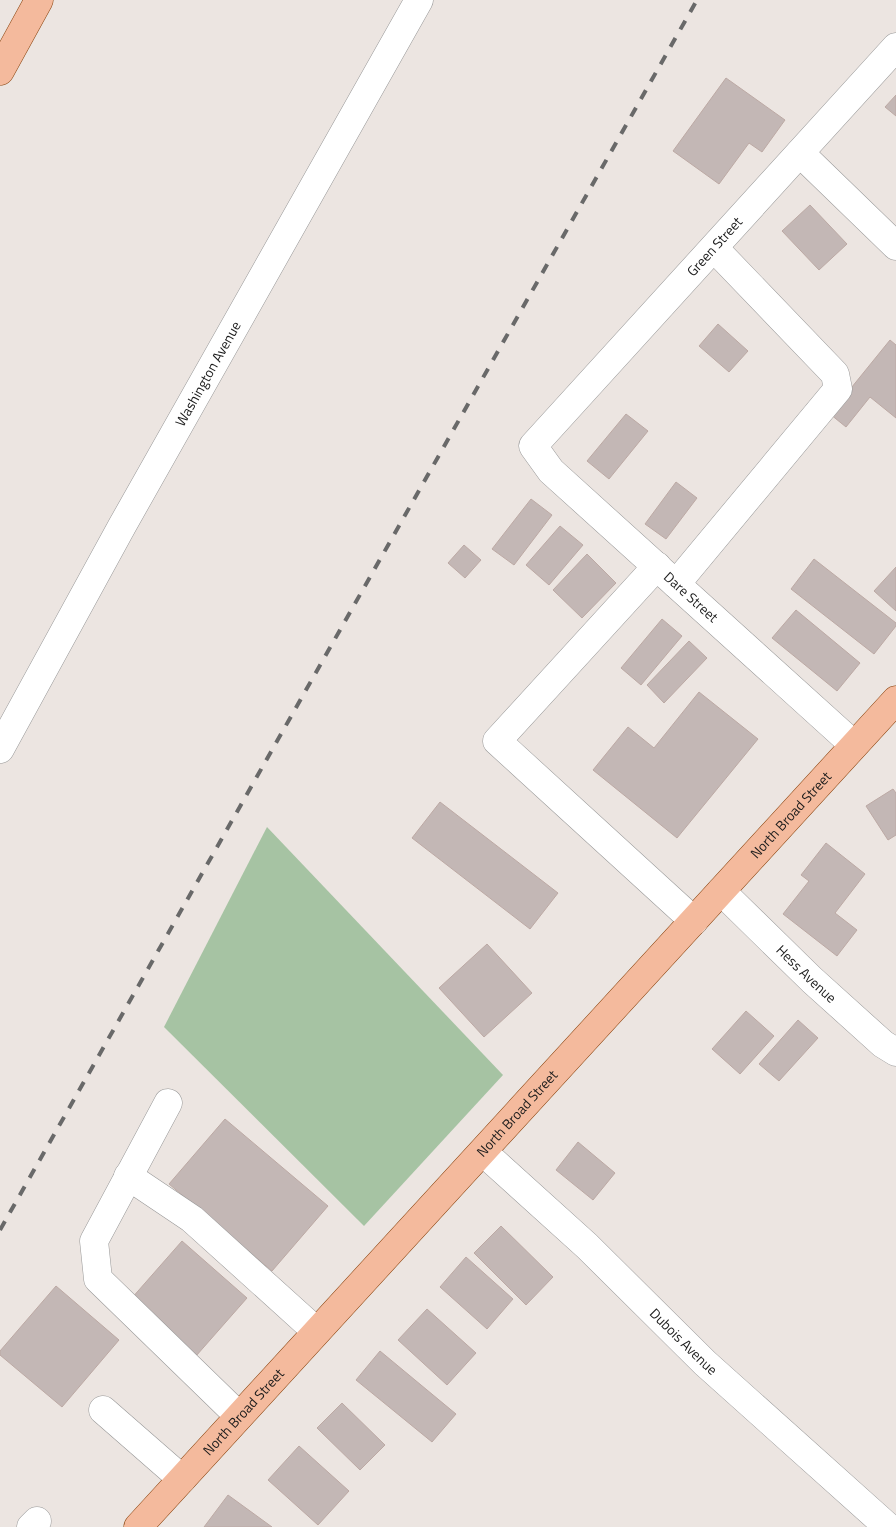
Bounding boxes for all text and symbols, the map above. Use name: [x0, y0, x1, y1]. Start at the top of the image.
street label: Green Street: [681, 212, 747, 281]
street label: Washington Avenue: [169, 317, 246, 430]
street label: Dare Street: [659, 566, 723, 627]
street label: North Broad Street: [745, 766, 836, 863]
street label: Hess Avenue: [772, 940, 842, 1007]
street label: North Broad Street: [471, 1065, 562, 1161]
street label: Dubois Avenue: [645, 1303, 722, 1379]
street label: North Broad Street: [198, 1363, 289, 1460]

